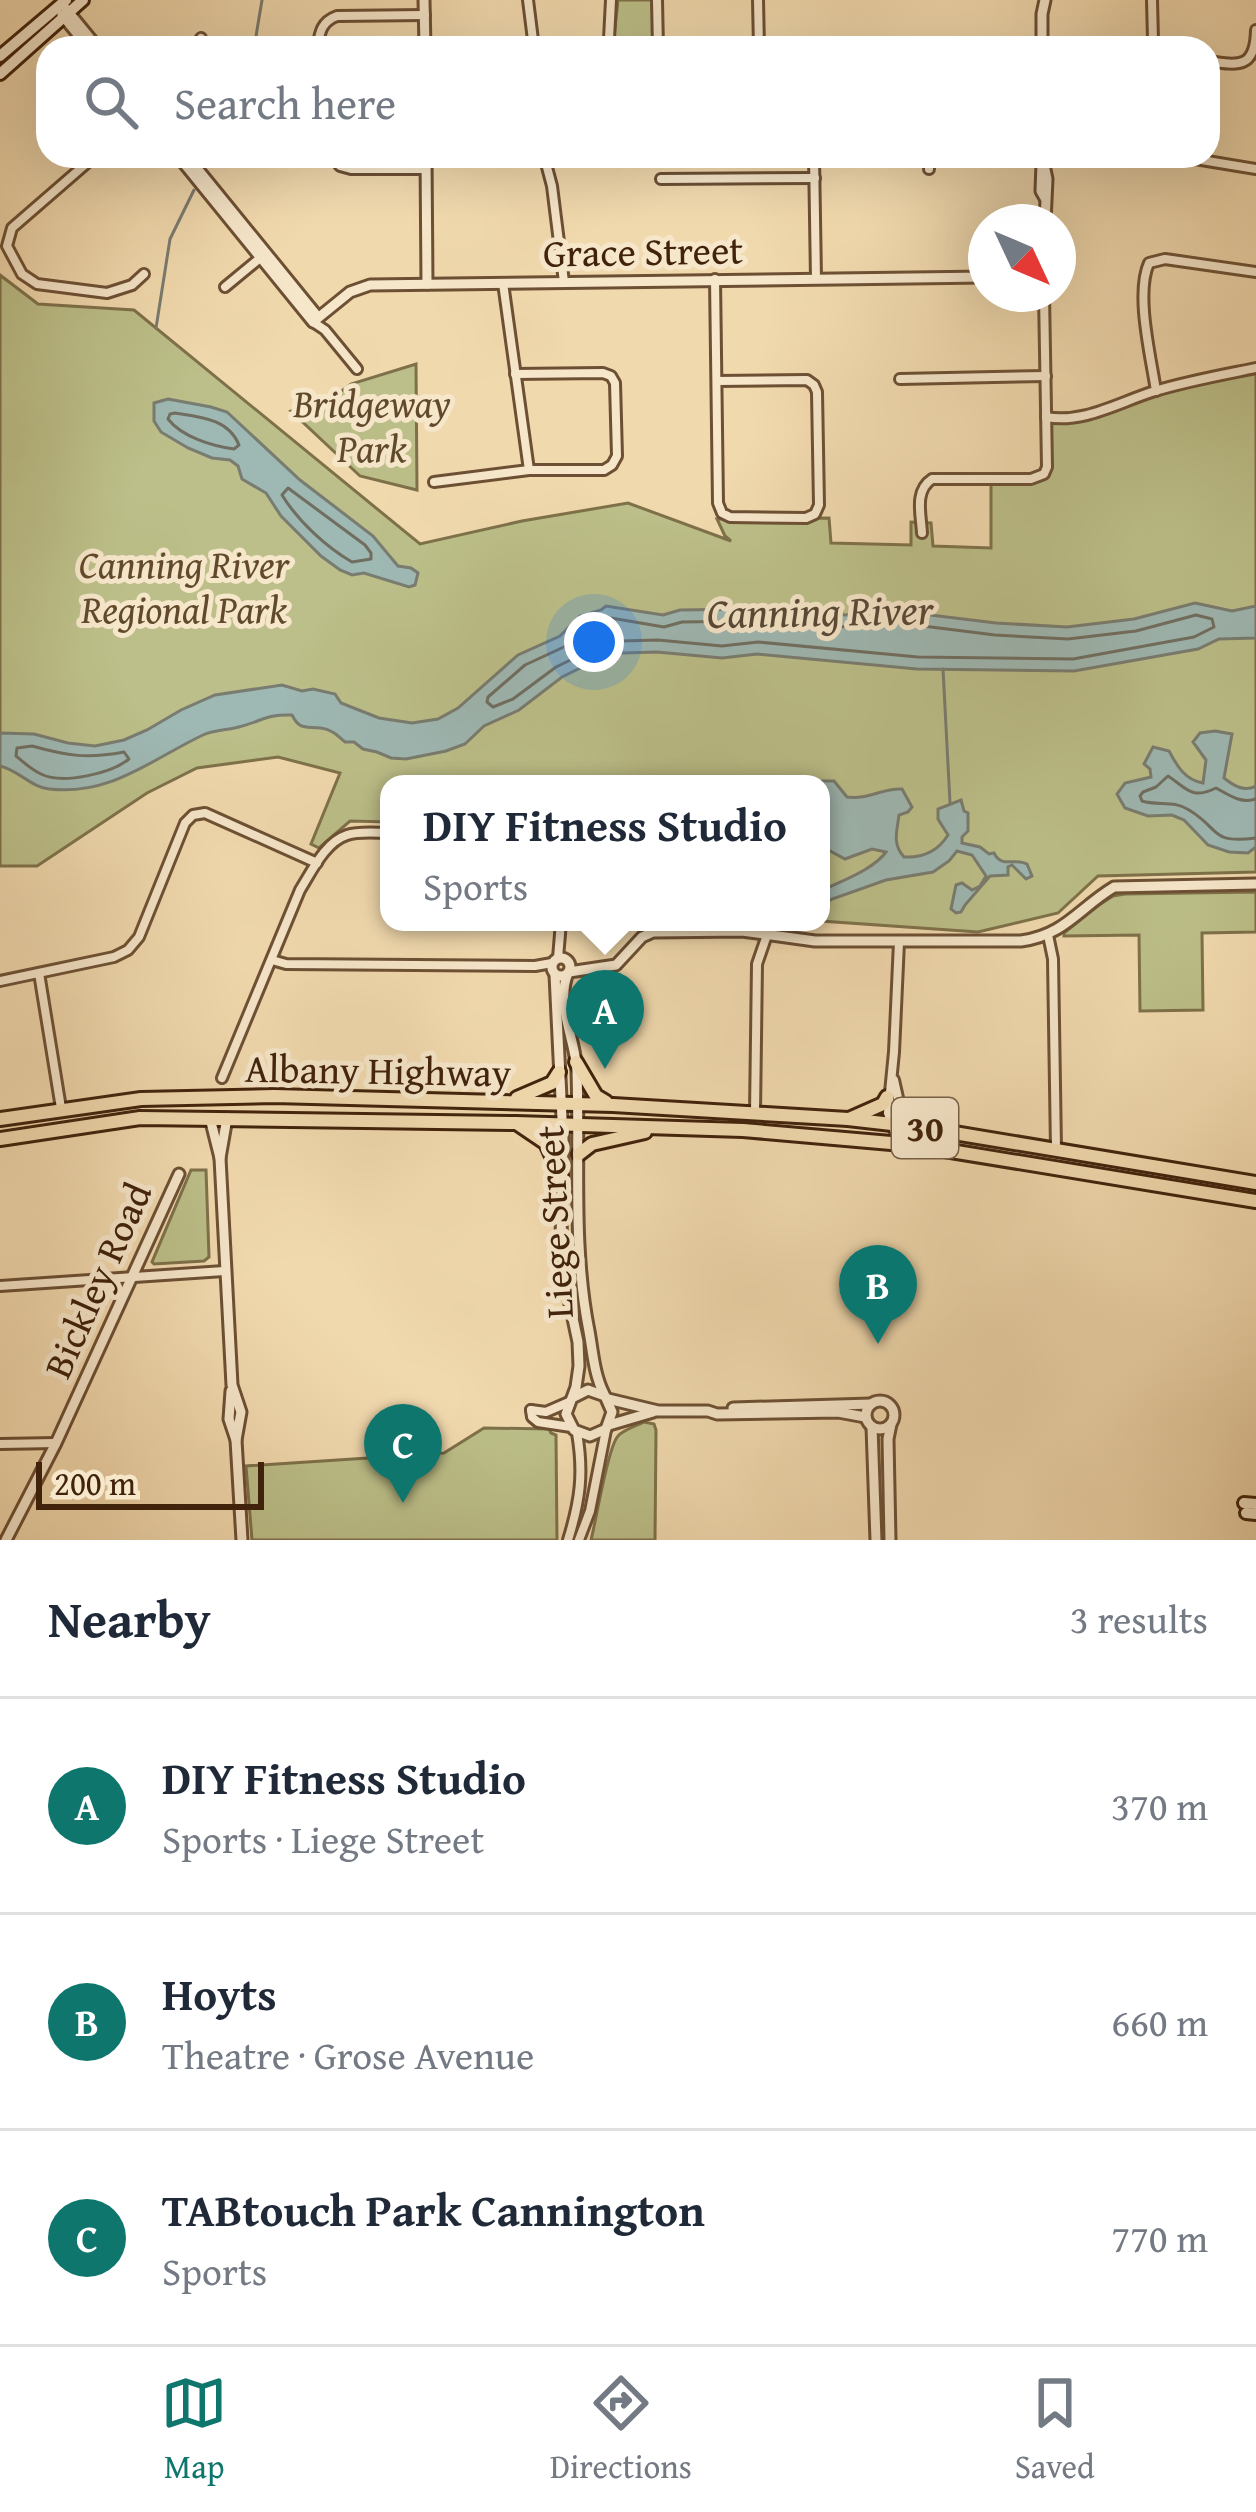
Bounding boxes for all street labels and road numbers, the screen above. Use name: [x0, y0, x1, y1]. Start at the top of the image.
street label: Grace Street: [543, 220, 744, 281]
street label: Albany Highway: [244, 1039, 512, 1100]
road number: 30: [892, 1098, 958, 1158]
street label: Liege Street: [520, 1124, 587, 1320]
street label: Bickley Road: [28, 1173, 165, 1387]

